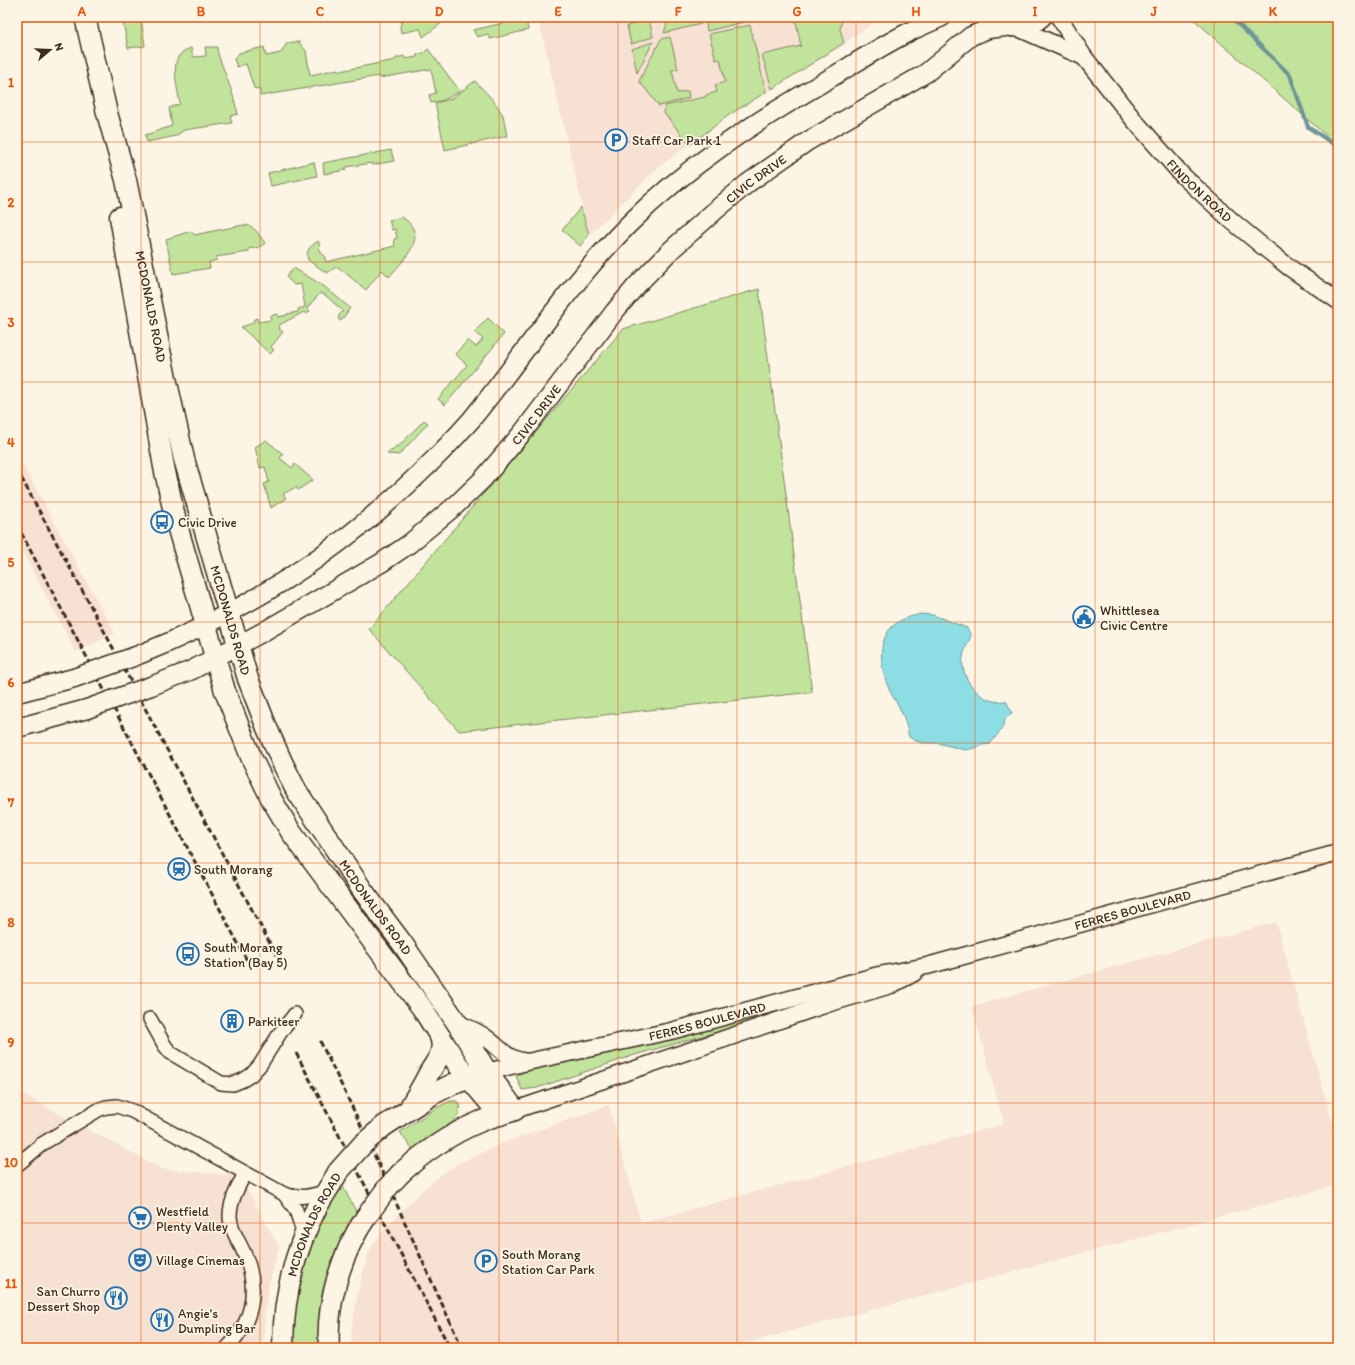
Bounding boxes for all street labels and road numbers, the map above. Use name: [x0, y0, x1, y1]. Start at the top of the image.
street label: CIVIC DRIVE: [723, 152, 789, 207]
street label: FINDON ROAD: [1164, 156, 1235, 226]
street label: MCDONALDS ROAD: [132, 249, 169, 364]
street label: CIVIC DRIVE: [508, 382, 564, 448]
street label: MCDONALDS ROAD: [207, 564, 254, 677]
street label: MCDONALDS ROAD: [336, 857, 415, 958]
street label: FERRES BOULEVARD: [1073, 887, 1193, 933]
street label: FERRES BOULEVARD: [647, 999, 768, 1044]
street label: MCDONALDS ROAD: [284, 1170, 344, 1278]

